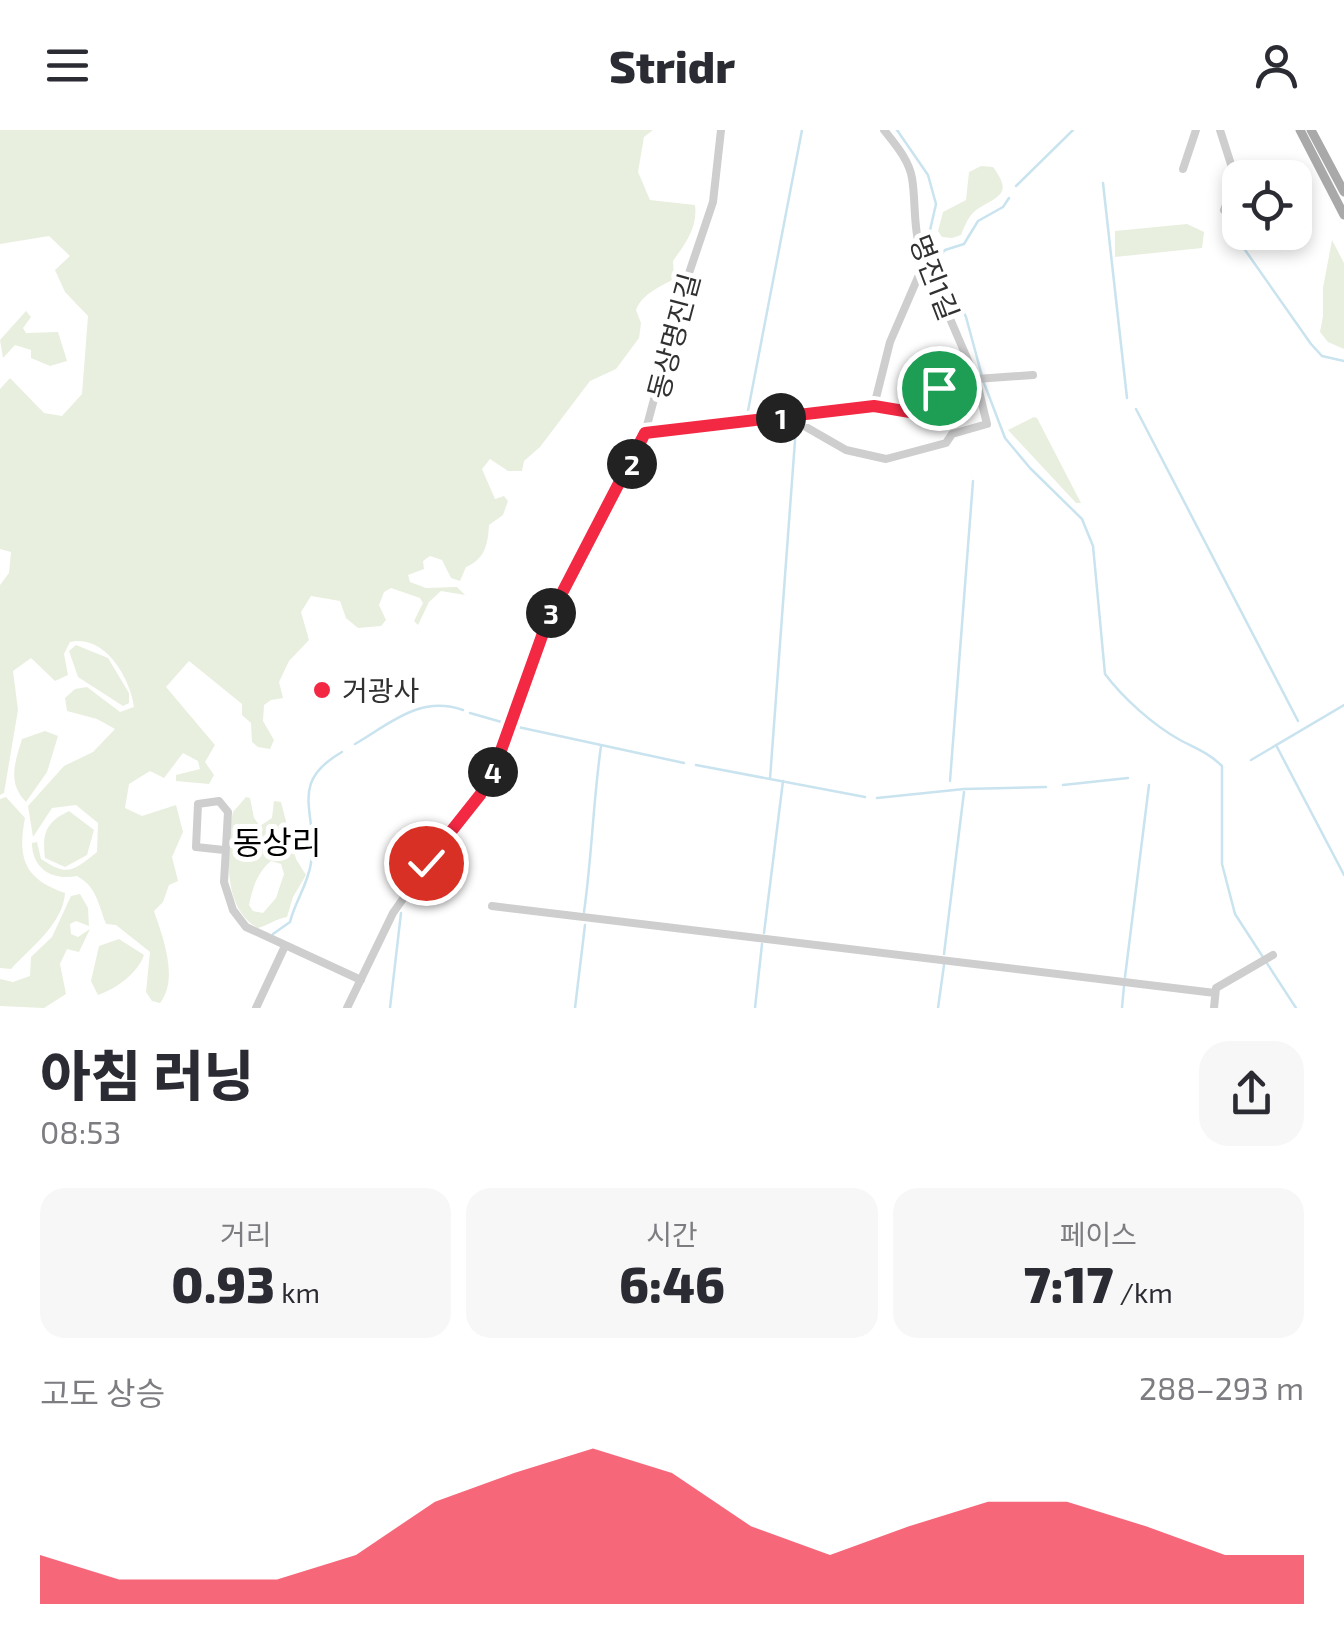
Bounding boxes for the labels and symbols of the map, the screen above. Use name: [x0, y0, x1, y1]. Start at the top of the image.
street label: 명진1길: [903, 230, 967, 324]
street label: 동상명진길: [640, 269, 706, 403]
pin: [897, 346, 982, 431]
pin: 1: [756, 393, 806, 443]
pin: 2: [607, 439, 657, 489]
pin: 3: [526, 588, 576, 638]
place label: 거광사: [342, 673, 419, 707]
marker: 거광사: [311, 679, 333, 701]
pin: 4: [468, 747, 518, 797]
pin: [384, 821, 469, 906]
district label: 동상리: [233, 822, 321, 860]

